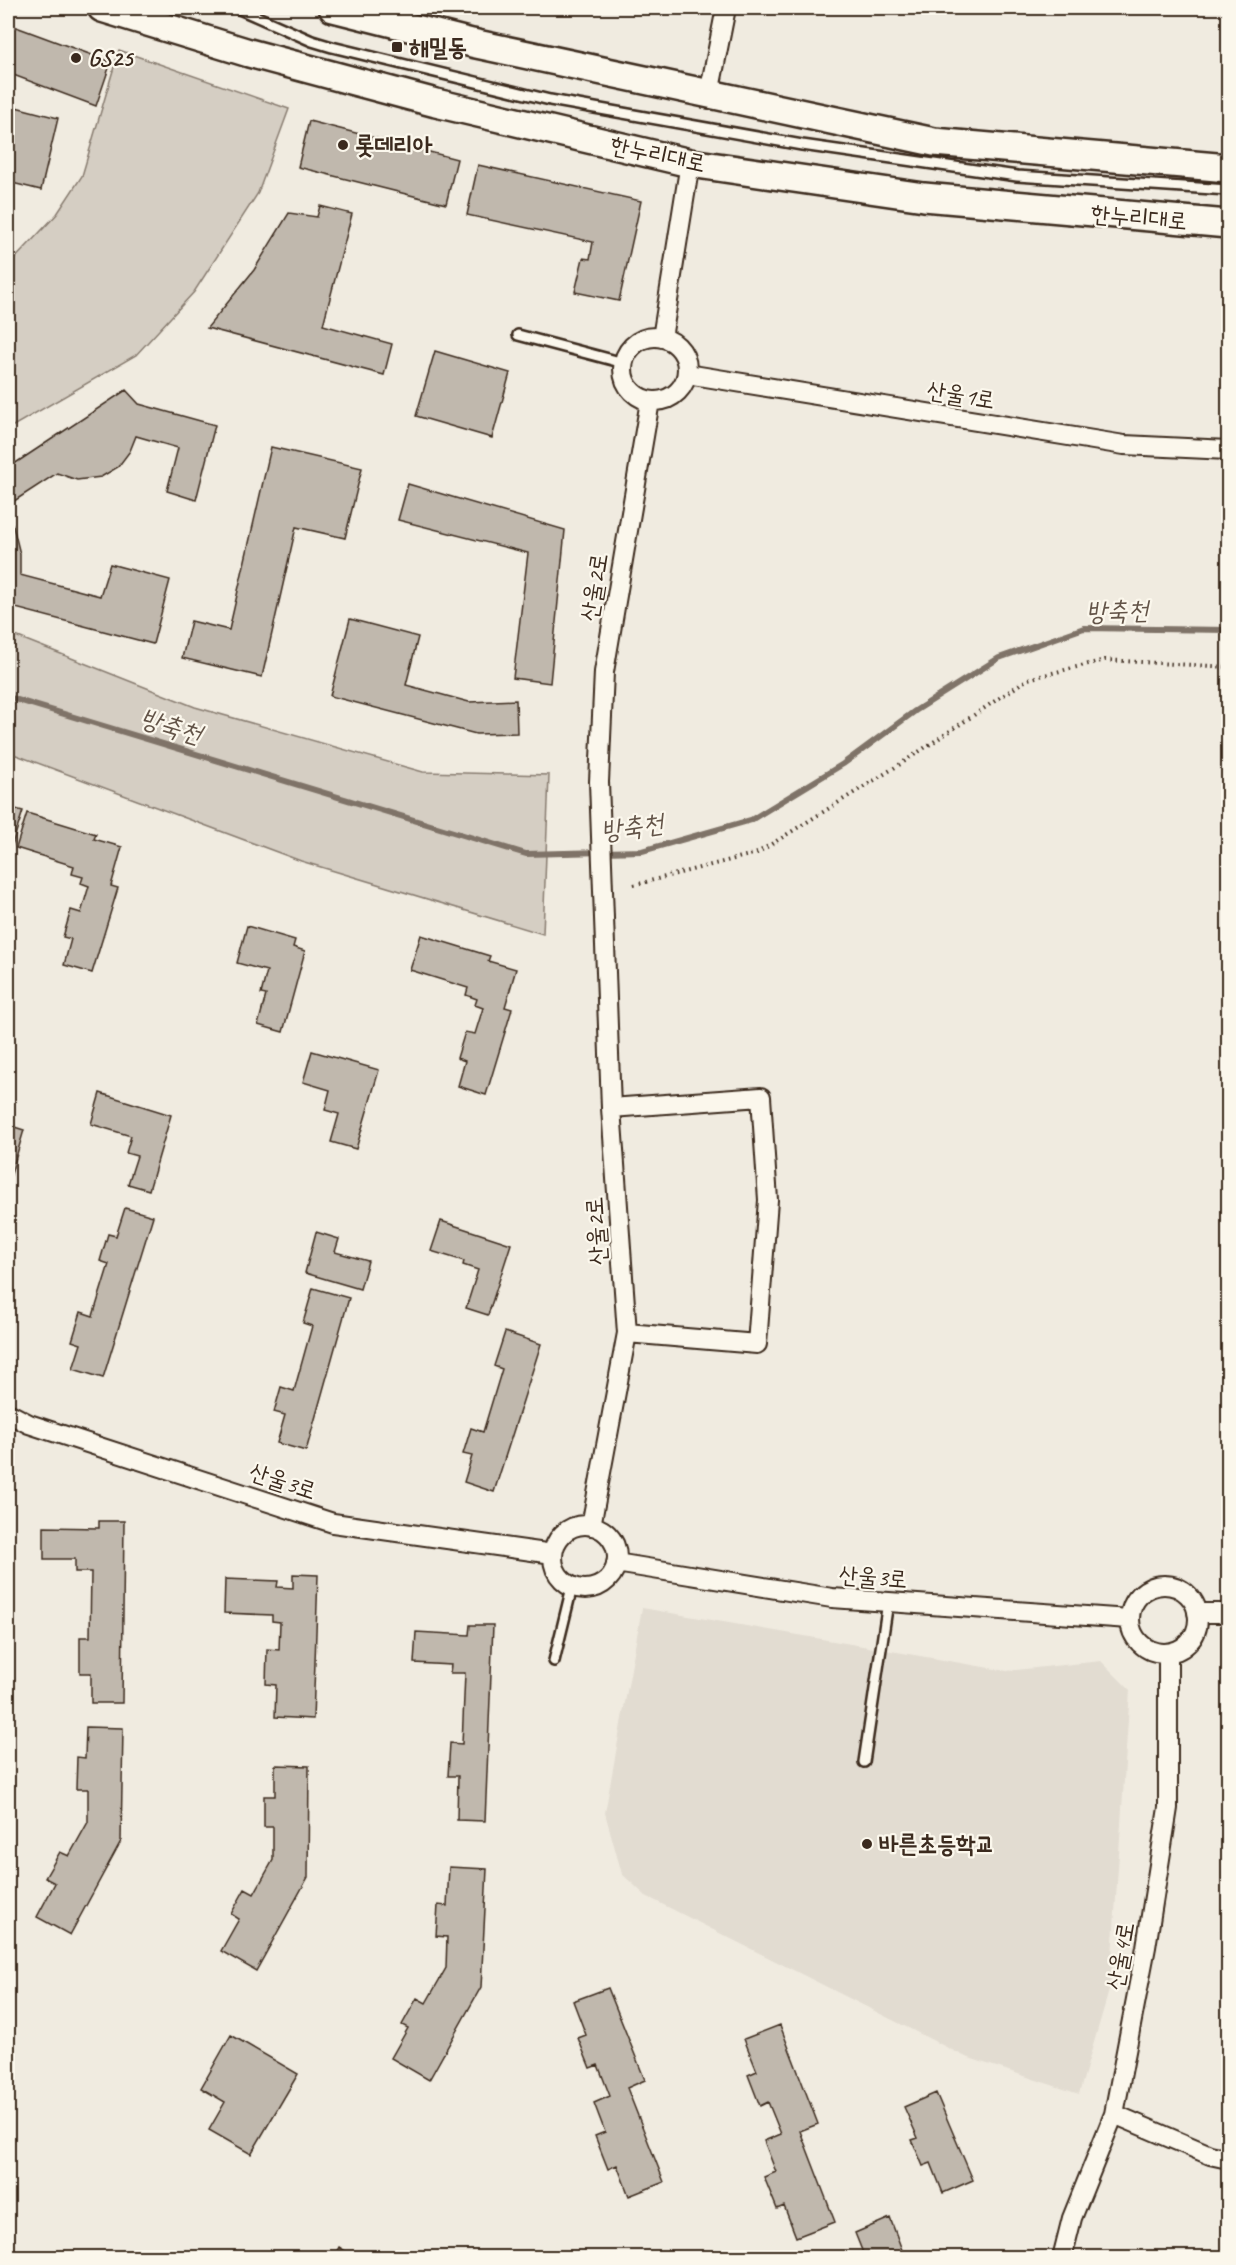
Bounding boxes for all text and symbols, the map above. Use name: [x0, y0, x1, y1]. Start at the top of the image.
place label: 해밀동: [409, 32, 467, 62]
marker: 해밀동: [390, 40, 404, 54]
place label: GS25: [88, 43, 135, 73]
marker: GS25: [69, 51, 83, 65]
street label: 한누리대로: [608, 129, 708, 179]
place label: 롯데리아: [355, 130, 433, 160]
marker: 롯데리아: [336, 138, 350, 152]
street label: 한누리대로: [1090, 198, 1188, 236]
street label: 산울1로: [925, 375, 997, 415]
street label: 산울2로: [574, 551, 614, 623]
water label: 방축천: [1085, 593, 1152, 629]
water label: 방축천: [136, 701, 209, 752]
water label: 방축천: [599, 806, 668, 848]
street label: 산울2로: [579, 1196, 613, 1266]
street label: 산울3로: [246, 1456, 320, 1506]
street label: 산울3로: [838, 1560, 908, 1594]
place label: 바른초등학교: [879, 1829, 995, 1859]
marker: 바른초등학교: [860, 1837, 874, 1851]
street label: 산울4로: [1099, 1920, 1141, 1992]

